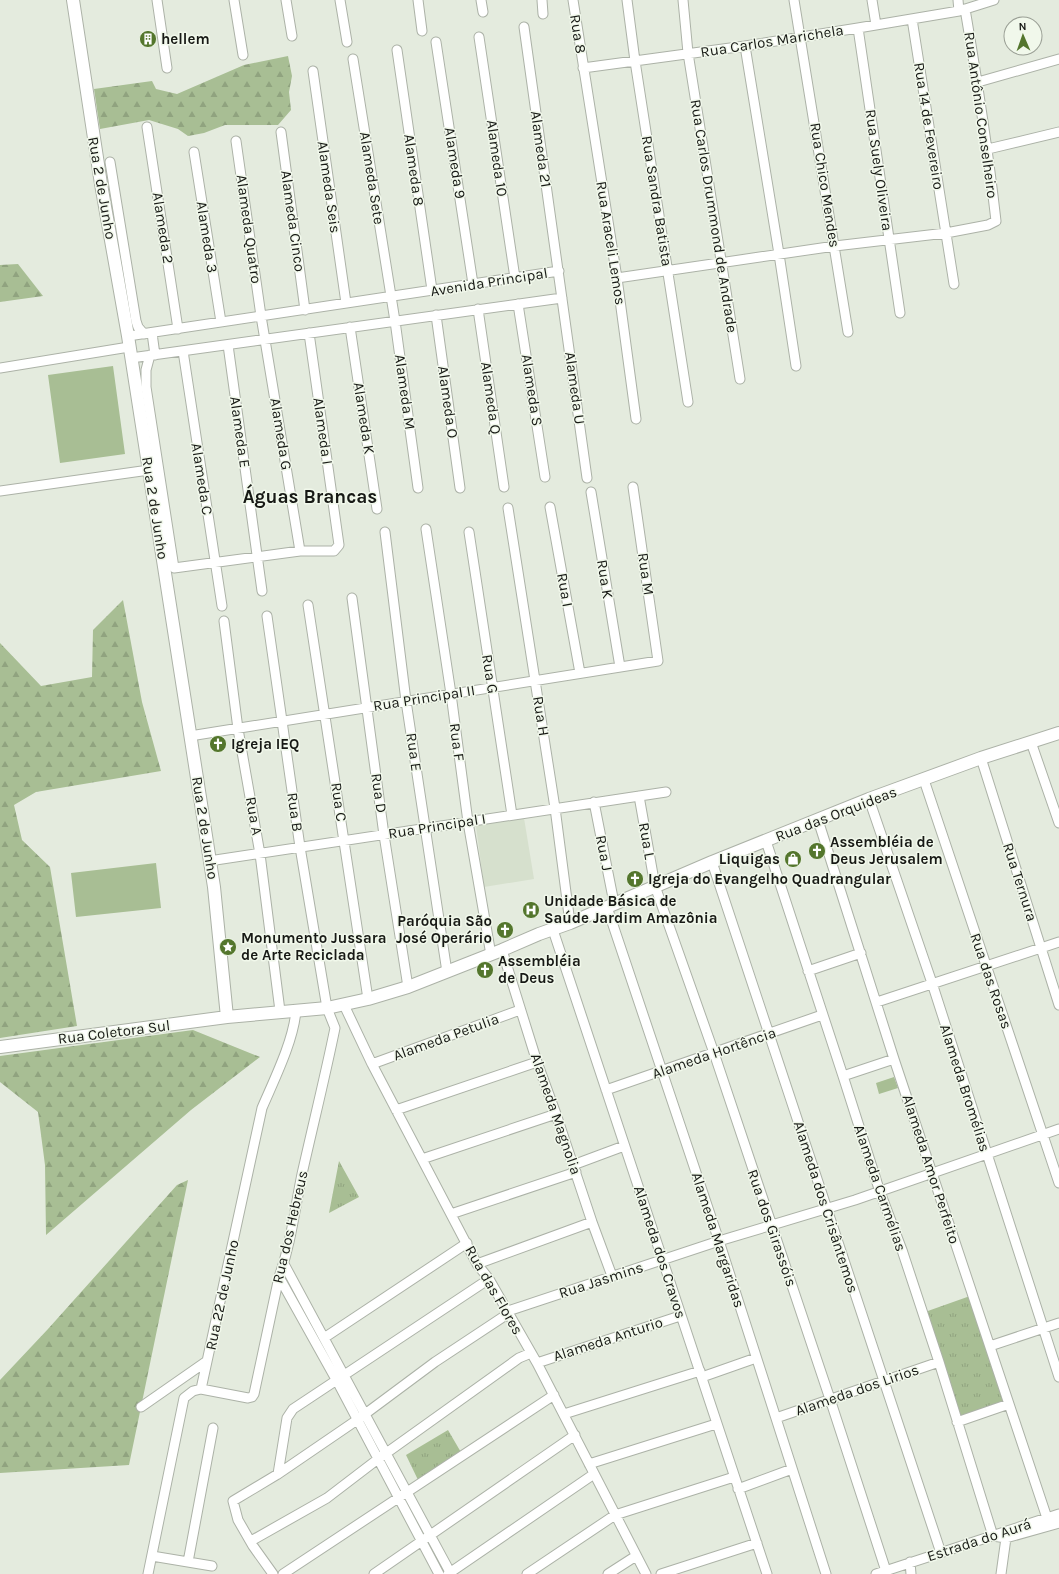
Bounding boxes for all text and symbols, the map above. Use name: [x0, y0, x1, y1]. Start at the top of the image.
street label: Rua 8: [566, 13, 590, 55]
north arrow: [1003, 16, 1043, 56]
text: N: [1018, 20, 1027, 33]
street label: Rua Carlos Marichela: [699, 21, 845, 61]
building icon: hellem: [138, 29, 158, 49]
place label: hellem: [161, 30, 210, 48]
street label: Rua Antônio Conselheiro: [960, 31, 1002, 199]
street label: Rua 14 de Fevereiro: [910, 61, 948, 191]
street label: Rua Carlos Drummond de Andrade: [687, 98, 741, 334]
street label: Rua Suely Oliveira: [862, 108, 896, 232]
street label: Alameda 21: [527, 110, 555, 188]
street label: Alameda 10: [483, 118, 511, 198]
street label: Rua Chico Mendes: [806, 121, 844, 249]
street label: Alameda 9: [440, 126, 470, 200]
street label: Alameda Sete: [356, 130, 388, 226]
street label: Alameda 8: [400, 133, 428, 207]
street label: Rua Sandra Batista: [638, 134, 676, 268]
street label: Rua 2 de Junho: [84, 135, 120, 241]
street label: Alameda Seis: [314, 140, 344, 234]
street label: Alameda Cinco: [277, 169, 309, 273]
street label: Alameda Quatro: [232, 173, 266, 285]
street label: Rua Araceli Lemos: [592, 180, 630, 306]
street label: Alameda 2: [148, 191, 178, 265]
street label: Alameda 3: [192, 200, 222, 274]
street label: Avenida Principal: [429, 264, 549, 300]
street label: Alameda U: [561, 350, 589, 426]
street label: Alameda M: [391, 353, 419, 431]
street label: Alameda S: [517, 353, 547, 427]
street label: Alameda Q: [477, 360, 505, 436]
street label: Alameda O: [434, 365, 462, 439]
street label: Alameda K: [349, 381, 379, 455]
street label: Alameda E: [226, 395, 254, 469]
street label: Alameda G: [266, 396, 296, 472]
street label: Alameda I: [309, 396, 337, 466]
street label: Alameda C: [187, 442, 217, 516]
street label: Rua 2 de Junho: [138, 455, 172, 561]
district label: Águas Brancas: [243, 483, 377, 508]
street label: Rua M: [634, 552, 658, 596]
street label: Rua K: [593, 558, 617, 600]
street label: Rua I: [553, 572, 577, 608]
street label: Rua G: [478, 653, 502, 695]
street label: Rua Principal II: [372, 681, 476, 715]
street label: Rua H: [529, 695, 553, 737]
street label: Rua F: [446, 722, 468, 762]
street label: Rua E: [402, 732, 426, 772]
church icon: Igreja IEQ: [208, 734, 228, 754]
place label: Igreja IEQ: [231, 735, 299, 753]
street label: Rua D: [367, 772, 391, 814]
street label: Rua 2 de Junho: [188, 775, 222, 881]
street label: Rua C: [327, 781, 351, 823]
street label: Rua das Orquideas: [773, 783, 899, 845]
street label: Rua B: [283, 791, 307, 833]
street label: Rua A: [242, 795, 266, 837]
street label: Rua Principal I: [387, 809, 487, 843]
street label: Rua L: [635, 821, 659, 861]
place label: Assembléia de Deus Jerusalem: [830, 833, 943, 868]
street label: Rua J: [592, 834, 616, 872]
church icon: Assembléia de Deus Jerusalem: [807, 841, 827, 861]
street label: Rua Ternura: [999, 841, 1041, 923]
shop icon: Liquigas: [783, 849, 803, 869]
place label: Liquigas: [719, 850, 780, 868]
church icon: Igreja do Evangelho Quadrangular: [625, 869, 645, 889]
place label: Igreja do Evangelho Quadrangular: [648, 870, 891, 888]
place label: Unidade Básica de Saúde Jardim Amazônia: [544, 892, 718, 927]
hospital icon: Unidade Básica de Saúde Jardim Amazônia: [521, 900, 541, 920]
place label: Paróquia São José Operário: [396, 912, 492, 947]
church icon: Paróquia São José Operário: [495, 920, 515, 940]
place label: Monumento Jussara de Arte Reciclada: [241, 929, 386, 964]
street label: Rua das Rosas: [966, 931, 1016, 1031]
place icon: Monumento Jussara de Arte Reciclada: [218, 937, 238, 957]
place label: Assembléia de Deus: [498, 952, 581, 987]
church icon: Assembléia de Deus: [475, 960, 495, 980]
street label: Alameda Petulia: [391, 1010, 501, 1064]
street label: Rua Coletora Sul: [57, 1016, 171, 1048]
street label: Alameda Bromélias: [936, 1022, 994, 1154]
street label: Alameda Hortência: [650, 1023, 778, 1083]
street label: Alameda Magnolia: [527, 1051, 585, 1177]
street label: Alameda Amor Perfeito: [898, 1092, 964, 1246]
street label: Alameda dos Crisântemos: [790, 1119, 862, 1295]
street label: Alameda Carmélias: [850, 1122, 910, 1254]
street label: Rua dos Girassóis: [744, 1167, 800, 1289]
street label: Rua dos Hebreus: [268, 1169, 312, 1285]
street label: Alameda Margaridas: [688, 1170, 748, 1310]
street label: Alameda dos Cravos: [630, 1183, 690, 1321]
street label: Rua 22 de Junho: [201, 1238, 243, 1352]
street label: Rua das Flores: [461, 1242, 527, 1338]
street label: Rua Jasmins: [556, 1258, 646, 1302]
street label: Alameda Anturio: [551, 1313, 665, 1365]
street label: Alameda dos Lirios: [793, 1360, 921, 1420]
street label: Estrada do Aurá: [925, 1515, 1033, 1565]

